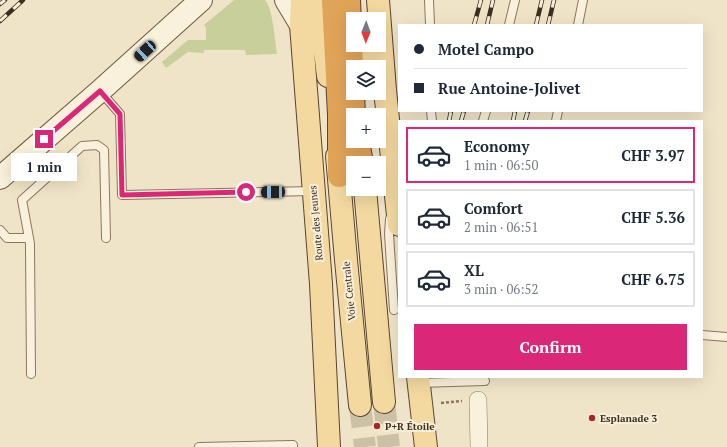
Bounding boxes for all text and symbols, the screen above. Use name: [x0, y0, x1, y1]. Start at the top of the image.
north arrow: [346, 12, 386, 52]
map controls: [346, 12, 386, 196]
car: [132, 39, 158, 63]
text: Motel Campo: [438, 39, 534, 59]
button: layers: [346, 60, 386, 100]
text: Rue Antoine-Jolivet: [438, 78, 580, 98]
button: +: [346, 108, 386, 148]
route end: [35, 130, 53, 148]
text: Economy: [464, 136, 529, 156]
icon: car: [416, 137, 452, 173]
text: CHF 3.97: [621, 145, 685, 165]
callout: 1 min: [11, 153, 77, 181]
button: −: [346, 156, 386, 196]
text: 1 min · 06:50: [464, 156, 538, 174]
text: 1 min: [26, 158, 62, 176]
route start: [237, 183, 255, 201]
street label: Route des Jeunes: [306, 185, 326, 261]
car: [261, 186, 285, 198]
text: Comfort: [464, 198, 523, 218]
icon: car: [416, 199, 452, 235]
text: CHF 5.36: [621, 207, 685, 227]
text: 2 min · 06:51: [464, 218, 538, 236]
text: XL: [464, 260, 484, 280]
street label: Voie Centrale: [339, 261, 359, 321]
icon: car: [416, 261, 452, 297]
text: CHF 6.75: [621, 269, 685, 289]
text: 3 min · 06:52: [464, 280, 538, 298]
button: Confirm: [414, 324, 687, 370]
place label: Esplanade 3: [600, 412, 658, 425]
marker: Esplanade 3: [587, 413, 597, 423]
place label: P+R Étoile: [385, 420, 435, 433]
marker: P+R Étoile: [372, 421, 382, 431]

